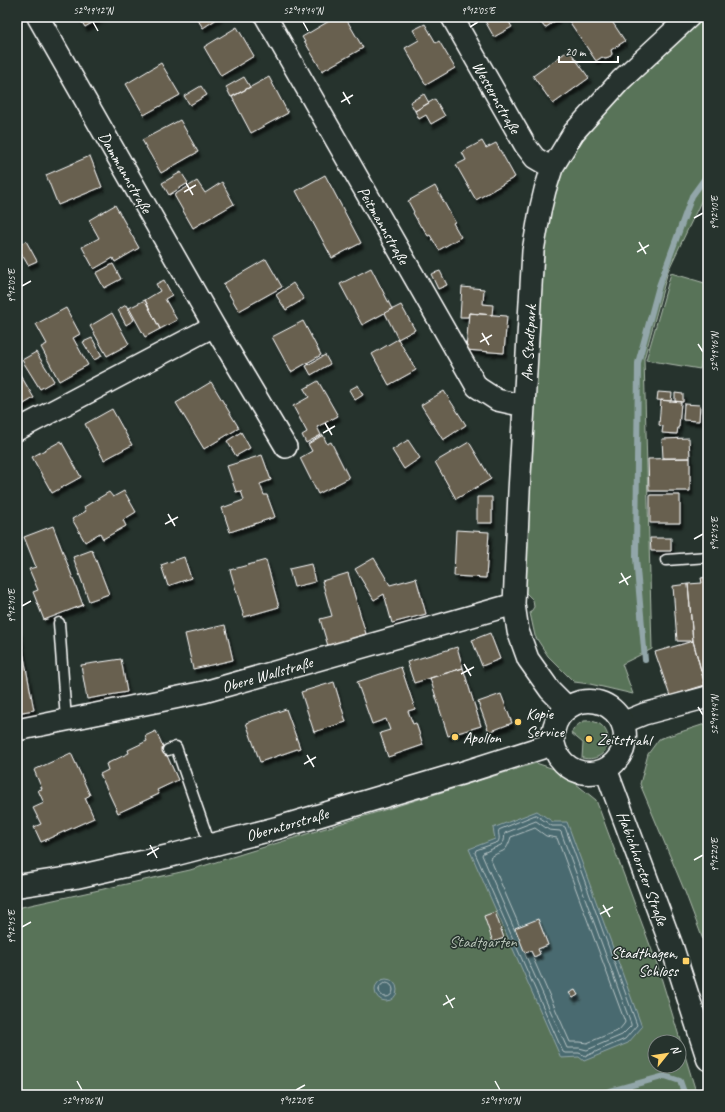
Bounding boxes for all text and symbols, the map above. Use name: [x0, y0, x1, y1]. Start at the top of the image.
text: 52°19'12"N: [73, 4, 115, 17]
text: 52°19'14"N: [283, 4, 325, 17]
text: 9°12'05"E: [461, 4, 497, 17]
scale bar: [559, 38, 618, 64]
text: 20 m: [565, 44, 587, 60]
street label: Westernstraße: [467, 58, 526, 139]
street label: Dammannstraße: [94, 128, 157, 218]
street label: Peitmannstraße: [353, 183, 414, 269]
text: 9°12'10"E: [708, 194, 721, 230]
text: 9°12'05"E: [5, 267, 18, 303]
street label: Am Stadtpark: [517, 303, 541, 382]
text: 52°19'16"N: [708, 330, 721, 372]
text: 9°12'15"E: [708, 515, 721, 551]
text: 9°12'10"E: [5, 587, 18, 623]
street label: Obere Wallstraße: [220, 652, 317, 697]
text: 52°19'14"N: [708, 693, 721, 735]
place label: Kopie Service: [526, 704, 566, 742]
marker: Kopie Service: [513, 717, 523, 727]
place label: Apollon: [463, 728, 502, 748]
place label: Zeitstrahl: [597, 730, 655, 750]
marker: Apollon: [450, 732, 460, 742]
marker: Zeitstrahl: [584, 734, 594, 744]
street label: Oberntorstraße: [244, 803, 332, 846]
street label: Habichhorster Straße: [612, 809, 673, 930]
text: 9°12'20"E: [708, 836, 721, 872]
text: 9°12'15"E: [5, 908, 18, 944]
park label: Stadtgarten: [449, 932, 518, 952]
place label: Stadthagen, Schloss: [611, 943, 680, 981]
marker: Stadthagen, Schloss: [681, 956, 691, 966]
north arrow: [647, 1034, 687, 1074]
text: N: [668, 1043, 685, 1057]
text: 52°19'06"N: [62, 1094, 104, 1107]
text: 9°12'20"E: [279, 1094, 315, 1107]
text: 52°19'10"N: [480, 1094, 522, 1107]

